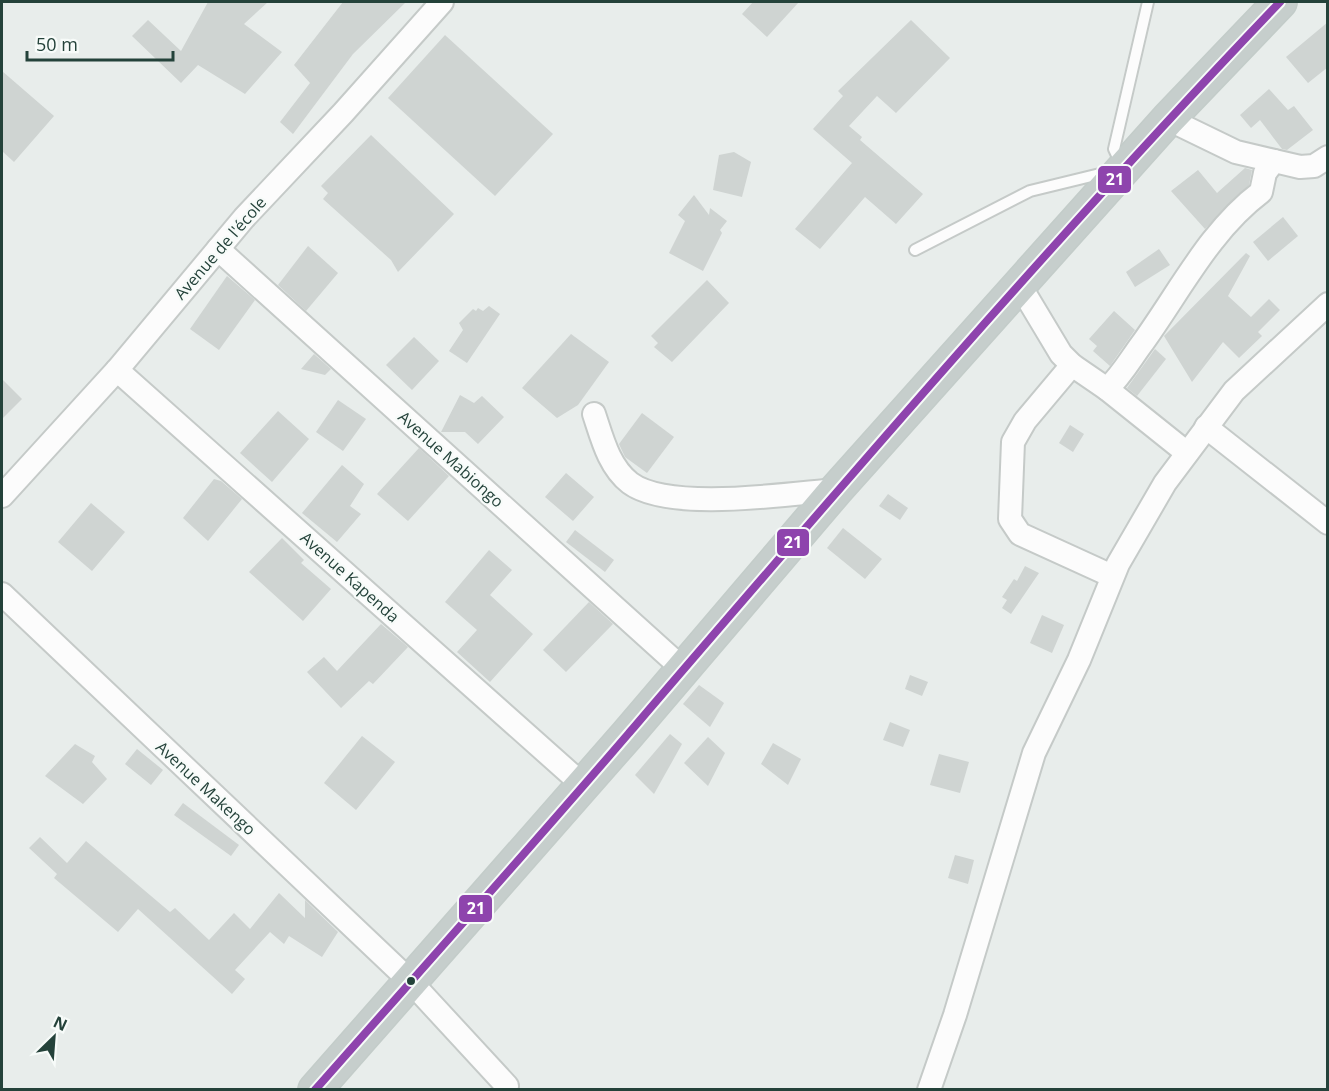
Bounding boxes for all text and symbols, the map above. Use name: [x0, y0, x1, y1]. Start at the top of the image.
scale bar: [27, 24, 172, 62]
text: 50 m: [36, 32, 78, 56]
line badge: 21: [1097, 165, 1132, 194]
text: 21: [1106, 168, 1124, 190]
street label: Avenue de l'école: [169, 192, 271, 304]
street label: Avenue Mabiongo: [394, 406, 508, 512]
street label: Avenue Kapenda: [296, 527, 404, 627]
line badge: 21: [776, 528, 810, 557]
text: 21: [784, 531, 802, 553]
street label: Avenue Makengo: [151, 736, 261, 840]
line badge: 21: [458, 894, 493, 923]
text: 21: [467, 897, 485, 919]
unlabelled marker: [405, 975, 417, 987]
north arrow: [24, 1007, 84, 1067]
text: N: [50, 1011, 71, 1036]

